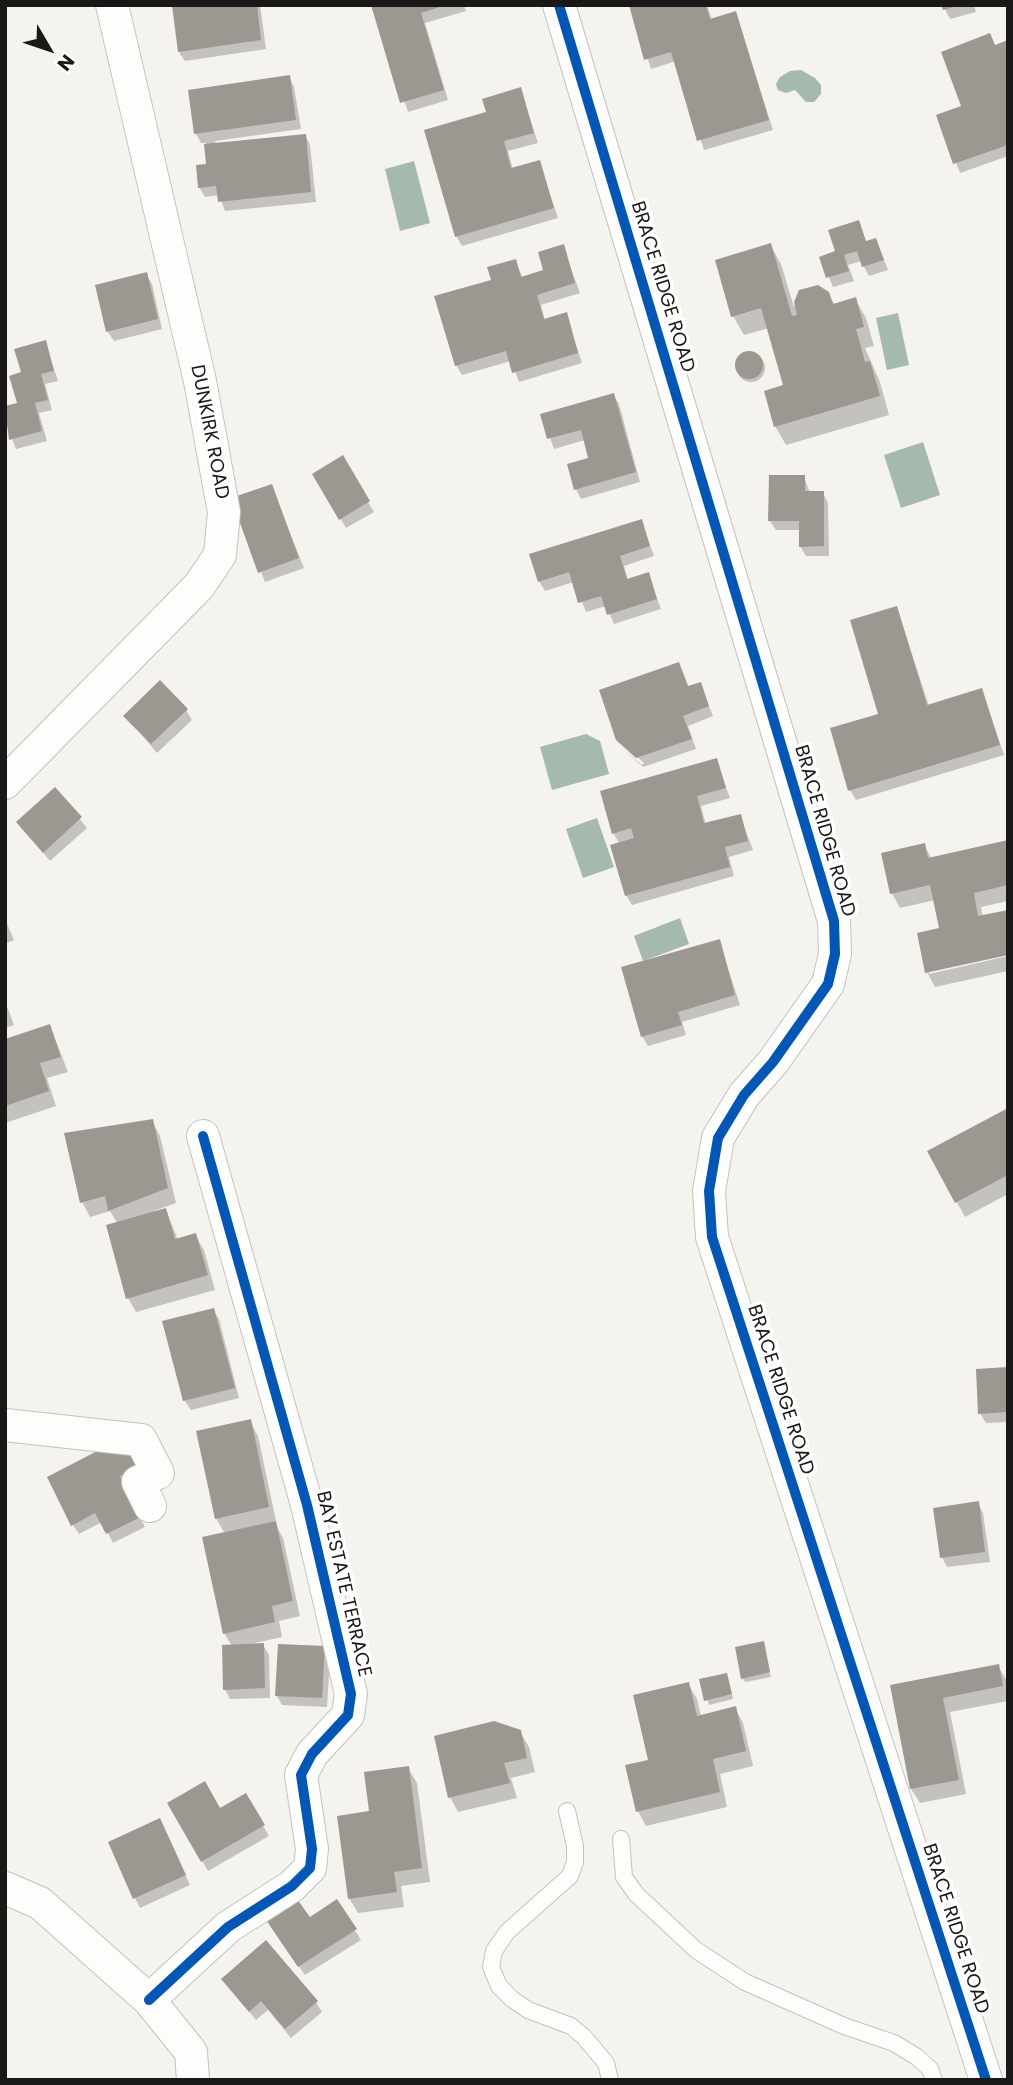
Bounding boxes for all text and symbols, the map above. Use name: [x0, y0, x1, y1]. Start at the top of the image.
north arrow: [14, 14, 84, 84]
text: N: [51, 48, 81, 77]
street label: BRACE RIDGE ROAD: [625, 199, 699, 375]
street label: DUNKIRK ROAD: [185, 363, 233, 501]
street label: BRACE RIDGE ROAD: [789, 743, 859, 919]
street label: BRACE RIDGE ROAD: [742, 1302, 818, 1478]
street label: BAY ESTATE TERRACE: [311, 1489, 375, 1679]
street label: BRACE RIDGE ROAD: [917, 1841, 993, 2017]

